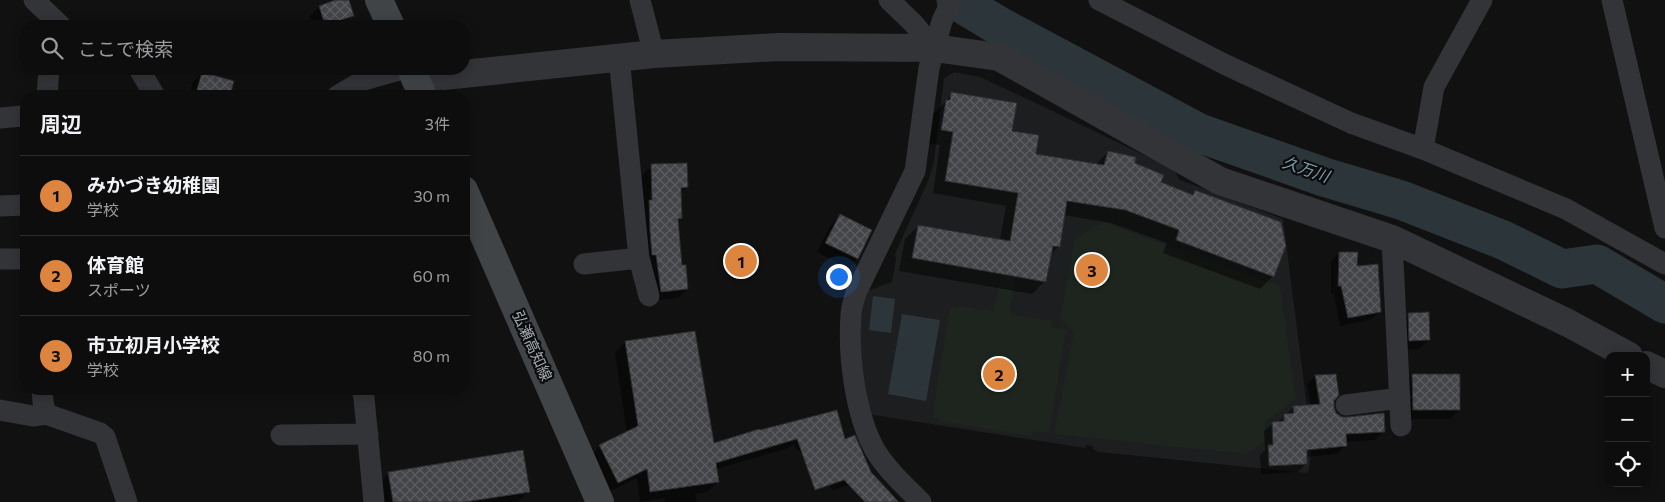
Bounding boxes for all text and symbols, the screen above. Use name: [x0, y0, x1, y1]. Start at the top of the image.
search box: [20, 20, 470, 75]
icon: search: [38, 34, 66, 62]
text: ここで検索: [78, 37, 173, 60]
text: 周辺: [40, 111, 82, 136]
text: 3件: [425, 114, 450, 133]
water label: 久万川: [1280, 152, 1334, 186]
text: みかづき幼稚園: [87, 173, 220, 196]
text: 1: [52, 186, 60, 205]
text: 30 m: [413, 186, 450, 205]
text: 学校: [87, 200, 119, 219]
pin: 1: [725, 242, 757, 280]
pin: 3: [1076, 251, 1108, 289]
text: 体育館: [87, 253, 144, 276]
your location: [826, 264, 852, 290]
text: 2: [51, 266, 61, 285]
text: 60 m: [413, 266, 450, 285]
text: スポーツ: [87, 280, 151, 299]
street label: 弘瀬高知線: [509, 308, 556, 384]
text: 市立初月小学校: [87, 333, 220, 356]
text: 3: [51, 346, 61, 365]
text: 80 m: [413, 346, 450, 365]
map controls: [1605, 352, 1650, 487]
button: +: [1605, 352, 1650, 397]
pin: 2: [983, 355, 1015, 393]
text: 学校: [87, 360, 119, 379]
button: −: [1605, 397, 1650, 442]
button: locate: [1605, 442, 1650, 487]

